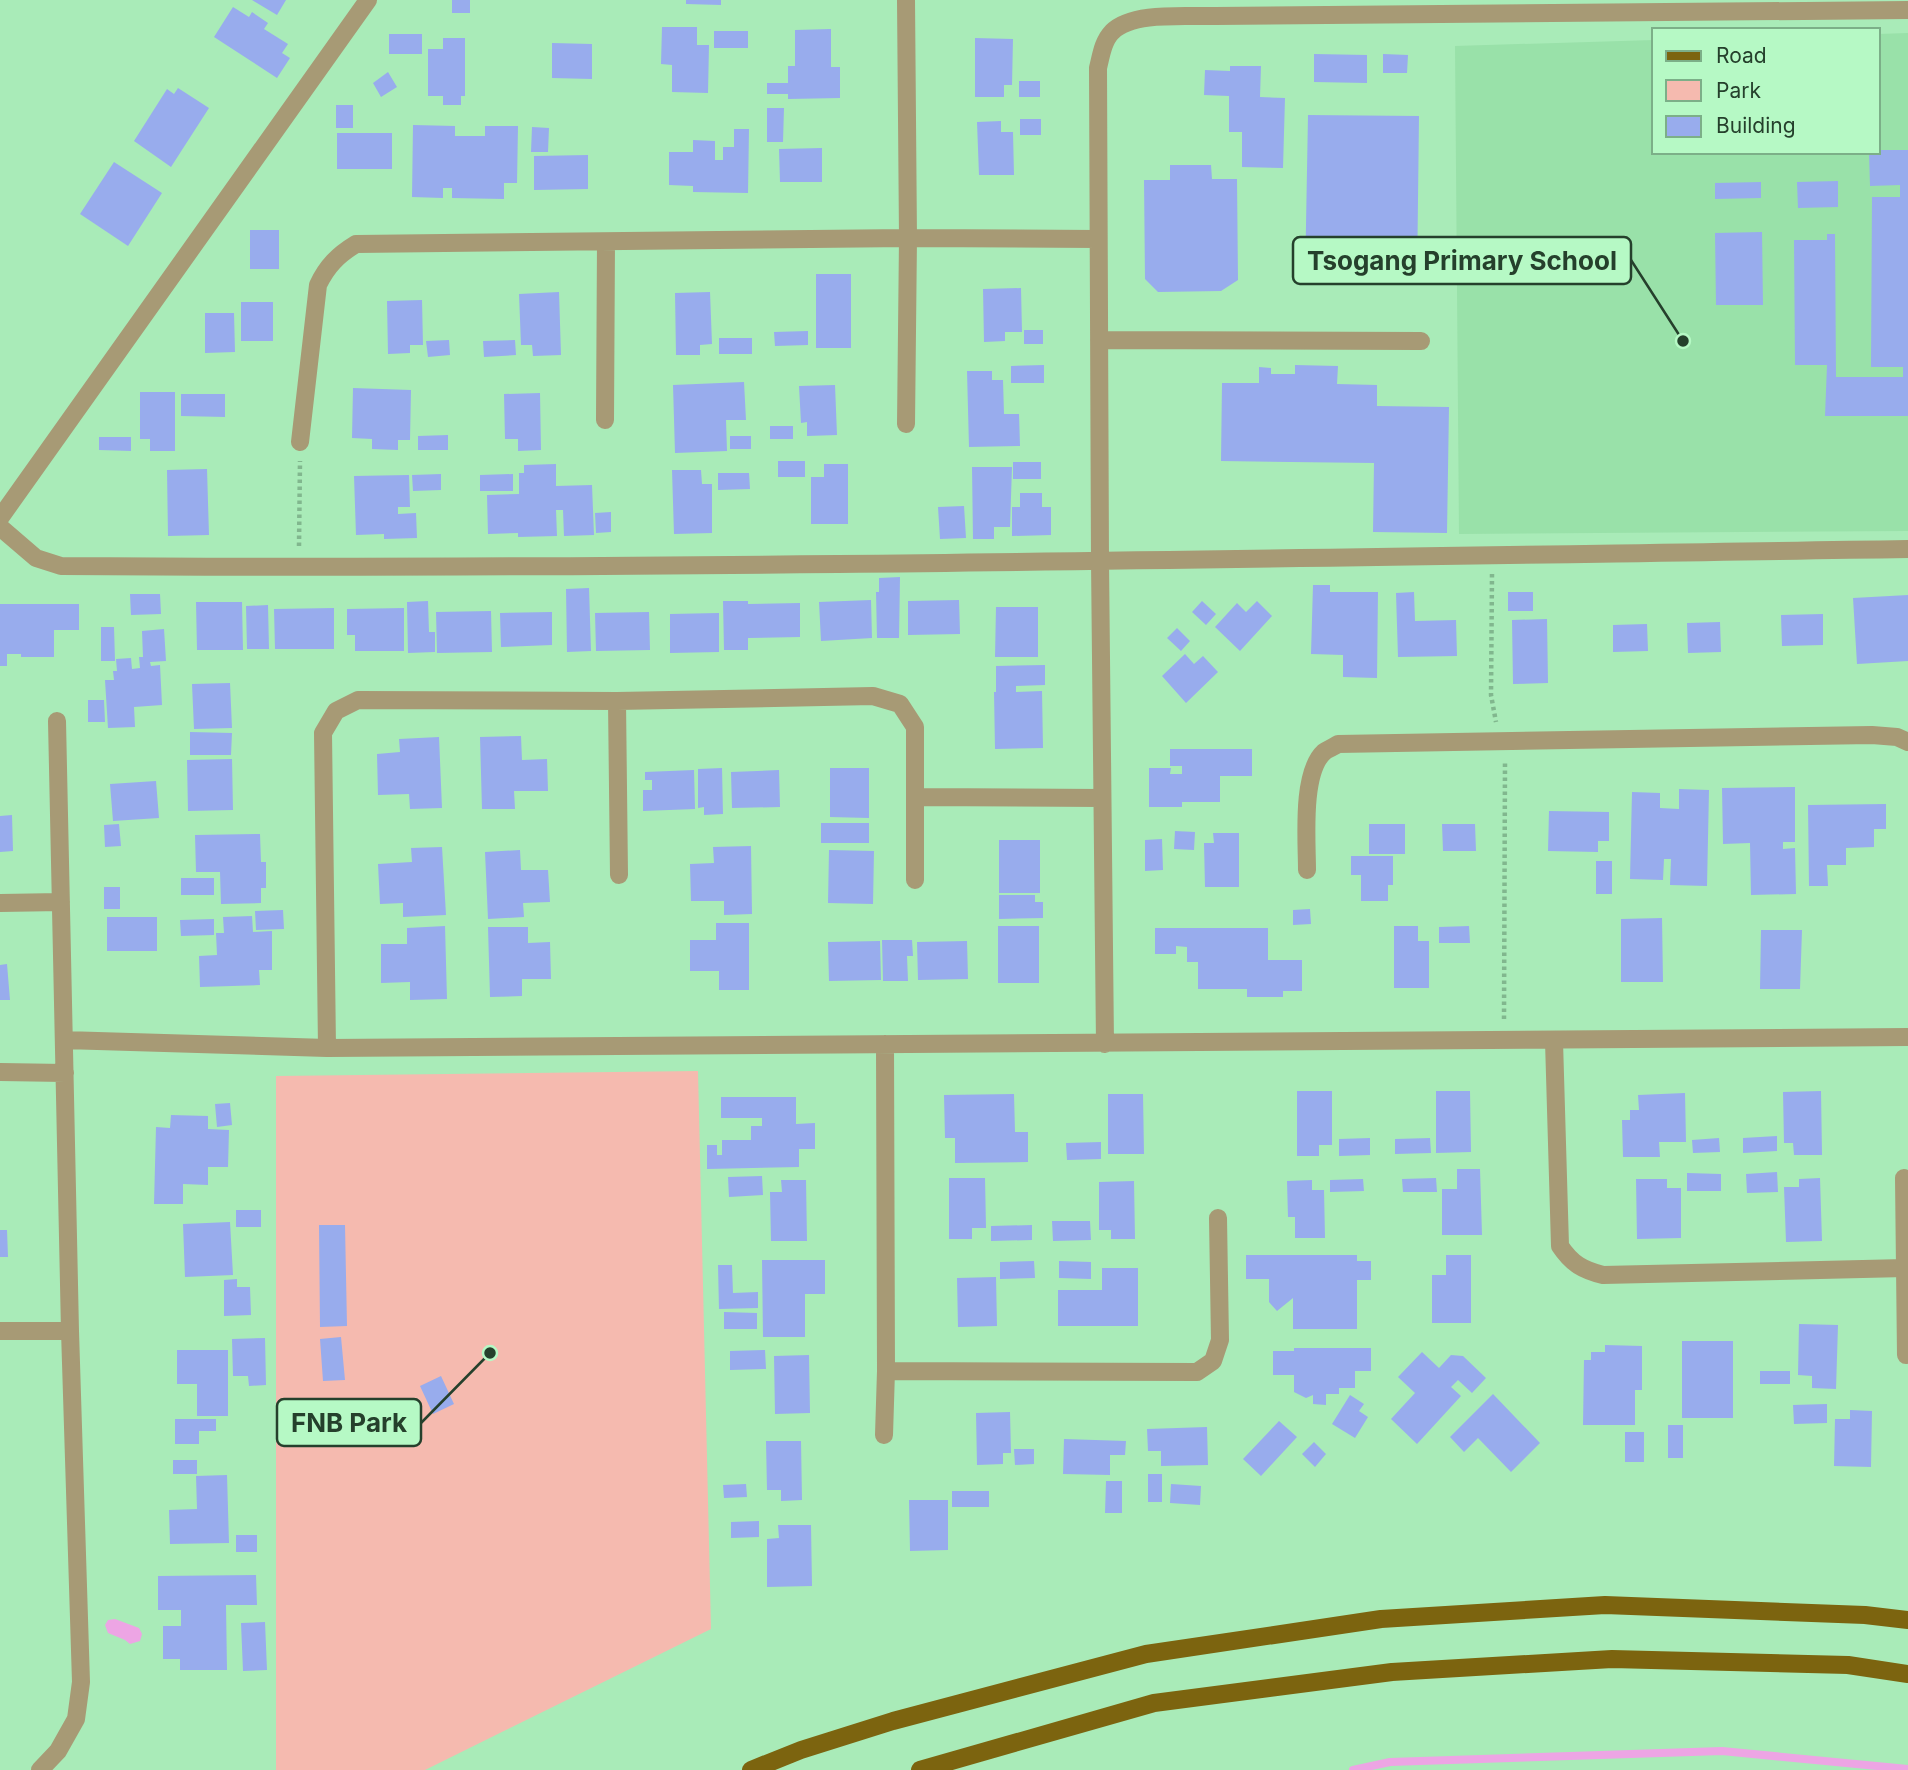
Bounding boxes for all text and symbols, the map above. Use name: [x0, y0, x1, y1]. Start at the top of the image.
legend: [1652, 28, 1880, 154]
text: Road: [1716, 43, 1767, 68]
text: Park: [1716, 78, 1761, 103]
text: Building: [1716, 113, 1796, 138]
callout: Tsogang Primary School: [1293, 237, 1631, 284]
text: Tsogang Primary School: [1307, 245, 1617, 276]
callout: FNB Park: [277, 1399, 421, 1446]
text: FNB Park: [291, 1407, 407, 1438]

